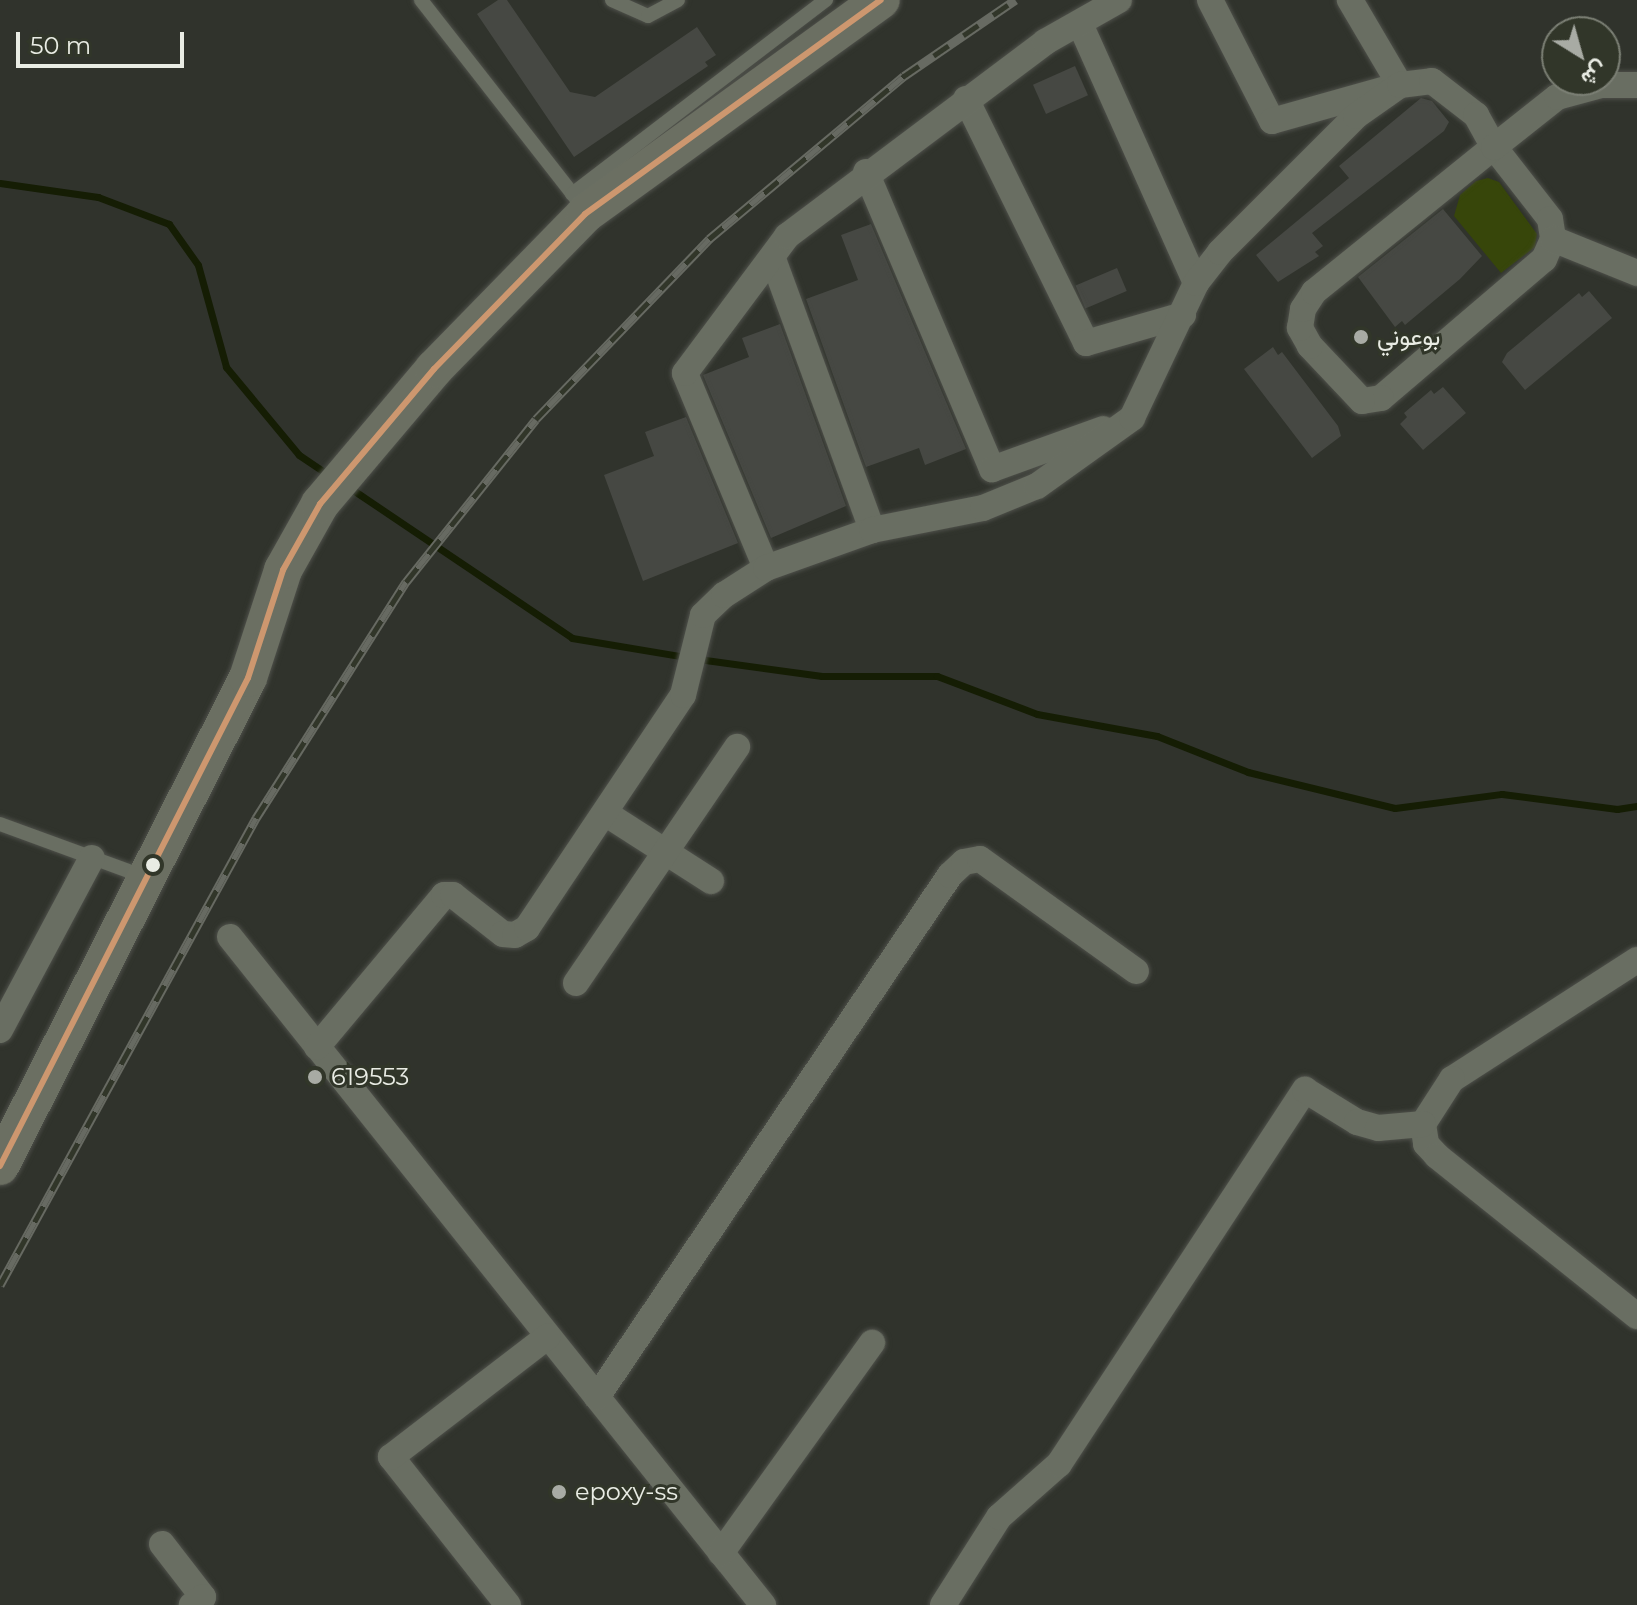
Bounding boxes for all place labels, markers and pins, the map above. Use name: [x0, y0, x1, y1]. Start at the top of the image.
place label: بوعوني: [1377, 323, 1440, 351]
marker: بوعوني: [1352, 328, 1370, 346]
unlabelled marker: [145, 857, 161, 873]
place label: 619553: [331, 1063, 409, 1091]
marker: 619553: [306, 1068, 324, 1086]
place label: epoxy-ss: [575, 1478, 678, 1506]
marker: epoxy-ss: [550, 1483, 568, 1501]

